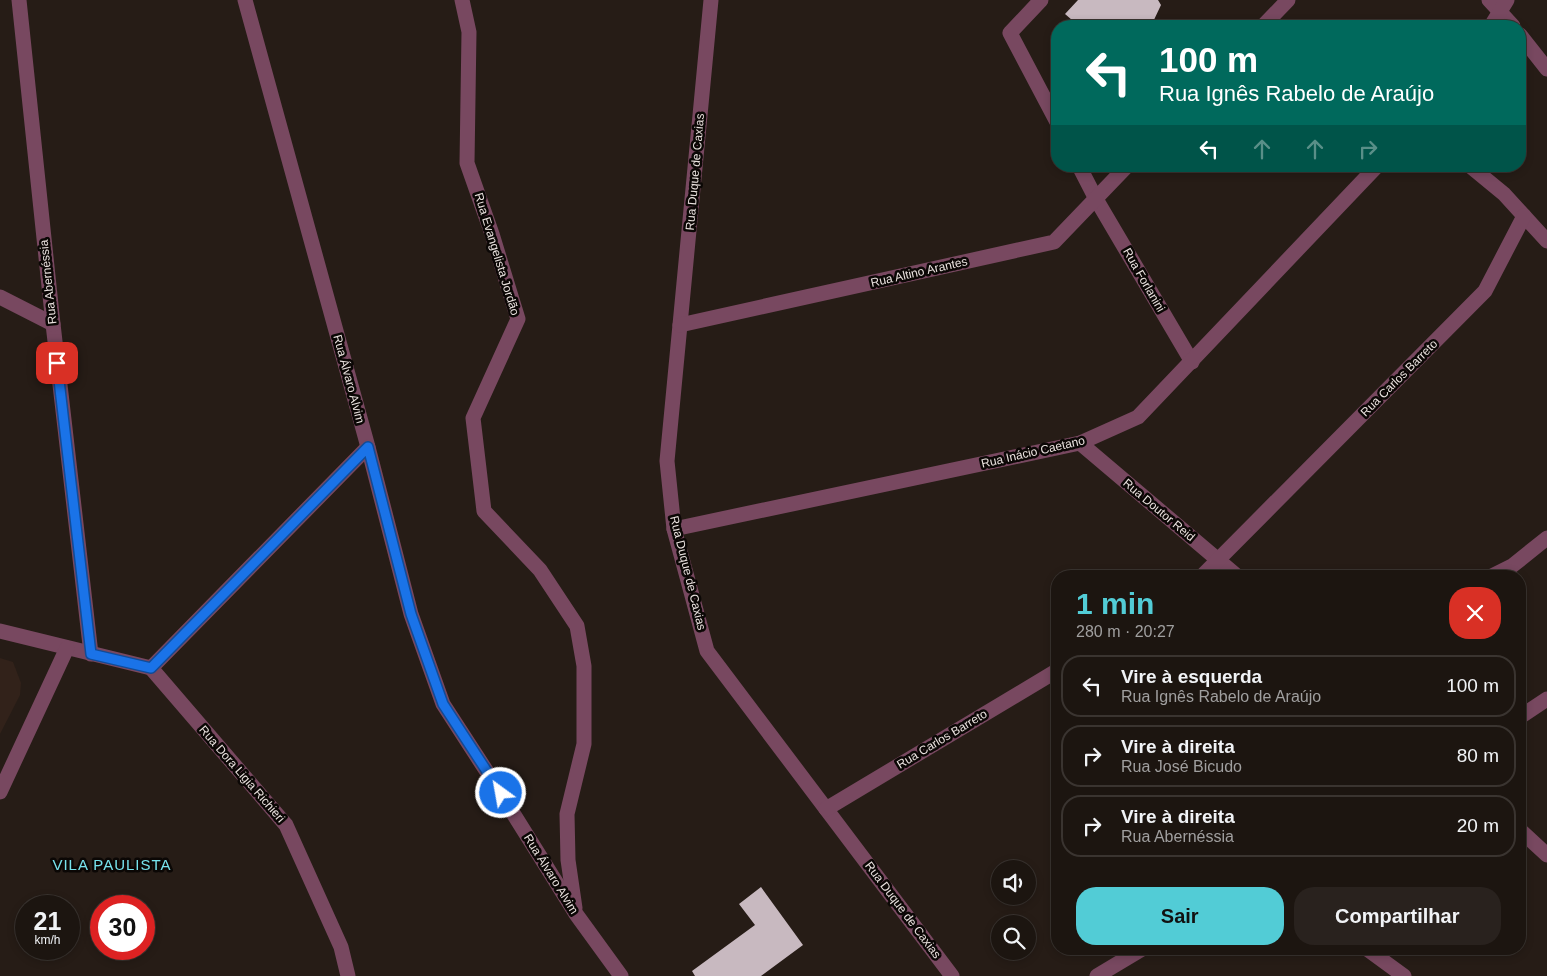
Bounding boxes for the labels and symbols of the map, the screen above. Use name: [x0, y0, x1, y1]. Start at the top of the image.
street label: Rua Duque de Caxias: [683, 113, 707, 231]
street label: Rua Evangelista Jordão: [472, 191, 522, 317]
street label: Rua Abernéssia: [37, 239, 59, 325]
street label: Rua Forlanini: [1120, 246, 1168, 314]
street label: Rua Altino Arantes: [869, 254, 969, 290]
street label: Rua Álvaro Alvim: [330, 333, 369, 425]
street label: Rua Carlos Barreto: [1358, 337, 1440, 419]
pin: [36, 342, 78, 384]
street label: Rua Inácio Caetano: [980, 433, 1087, 471]
street label: Rua Doutor Reid: [1120, 476, 1198, 544]
street label: Rua Duque de Caxias: [667, 514, 709, 632]
street label: Rua Carlos Barreto: [894, 706, 990, 771]
street label: Rua Dora Ligia Richieri: [196, 723, 288, 825]
position arrow: [474, 766, 526, 818]
street label: Rua Álvaro Alvim: [521, 831, 582, 916]
district label: VILA PAULISTA: [52, 856, 172, 873]
street label: Rua Duque de Caxias: [862, 859, 944, 961]
speed limit sign: 30: [90, 895, 155, 960]

